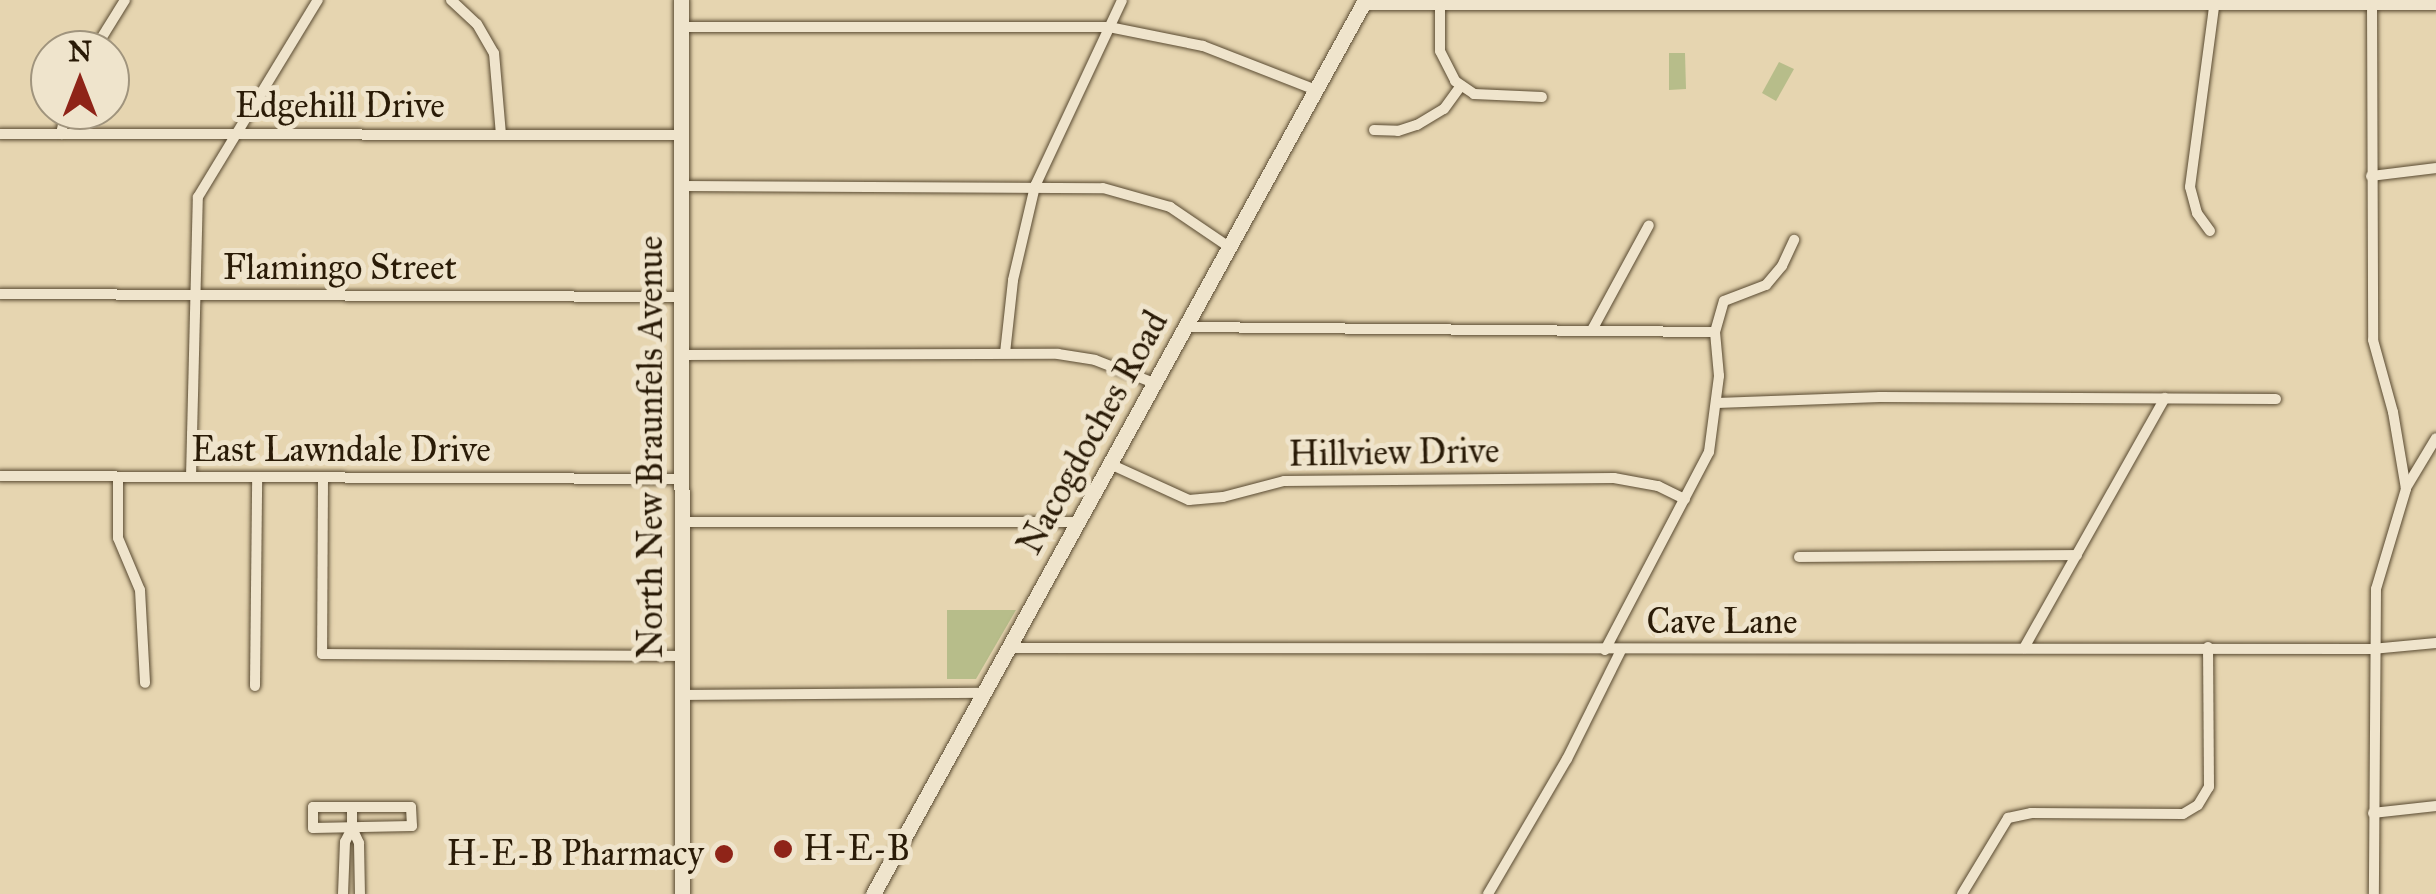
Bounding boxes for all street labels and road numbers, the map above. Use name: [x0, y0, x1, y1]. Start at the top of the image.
street label: Edgehill Drive: [235, 85, 445, 127]
street label: North New Braunfels Avenue: [630, 236, 672, 658]
street label: Flamingo Street: [223, 247, 457, 289]
street label: Nacogdoches Road: [1009, 304, 1177, 562]
street label: East Lawndale Drive: [191, 429, 491, 471]
street label: Hillview Drive: [1288, 430, 1500, 476]
street label: Cave Lane: [1647, 601, 1797, 643]

